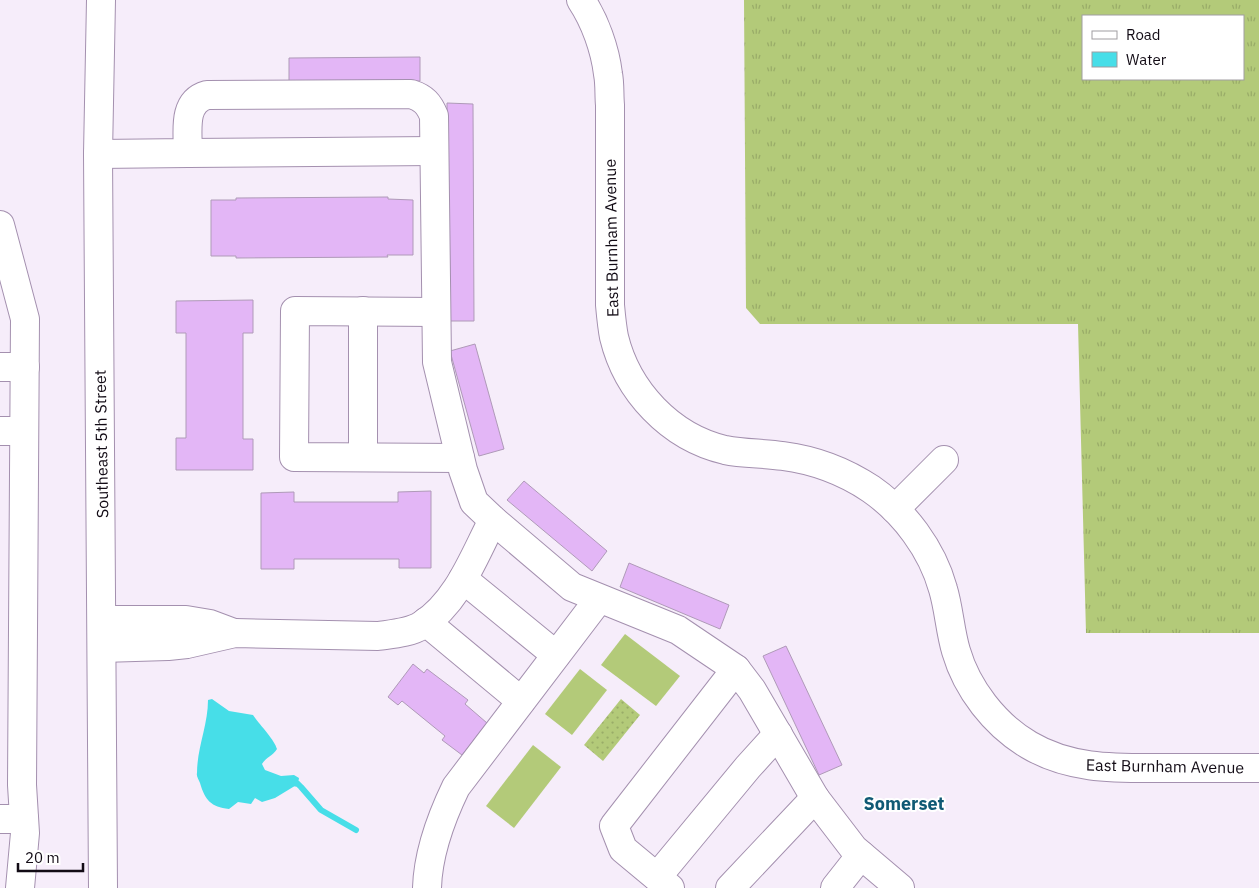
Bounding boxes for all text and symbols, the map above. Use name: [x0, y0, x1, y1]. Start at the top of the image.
legend: [1082, 15, 1244, 80]
text: Road: [1126, 25, 1161, 44]
text: Water: [1126, 50, 1167, 69]
street label: East Burnham Avenue: [600, 159, 622, 317]
street label: Southeast 5th Street: [90, 370, 112, 518]
street label: East Burnham Avenue: [1086, 755, 1244, 777]
district label: Somerset: [864, 792, 945, 815]
scale bar: [18, 840, 82, 872]
text: 20 m: [25, 848, 60, 867]

